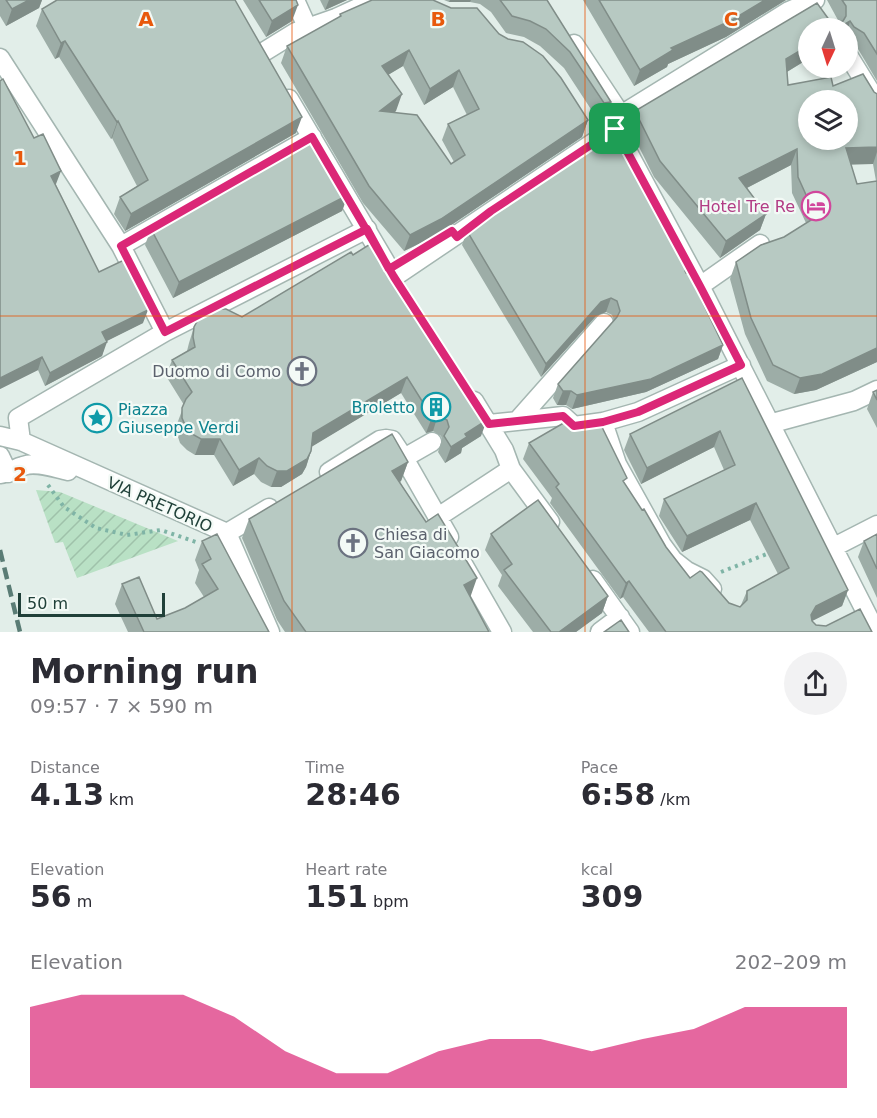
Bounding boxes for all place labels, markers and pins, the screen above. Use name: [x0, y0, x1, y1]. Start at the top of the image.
pin: [589, 103, 640, 154]
hotel icon: Hotel Tre Re: [800, 190, 832, 222]
place label: Hotel Tre Re: [699, 197, 795, 216]
church icon: Duomo di Como: [286, 355, 318, 387]
place label: Duomo di Como: [152, 362, 281, 381]
building icon: Broletto: [420, 391, 452, 423]
place label: Broletto: [351, 398, 415, 417]
place label: Piazza Giuseppe Verdi: [118, 400, 239, 437]
place icon: Piazza Giuseppe Verdi: [81, 402, 113, 434]
place label: Chiesa di San Giacomo: [374, 525, 480, 562]
church icon: Chiesa di San Giacomo: [337, 527, 369, 559]

